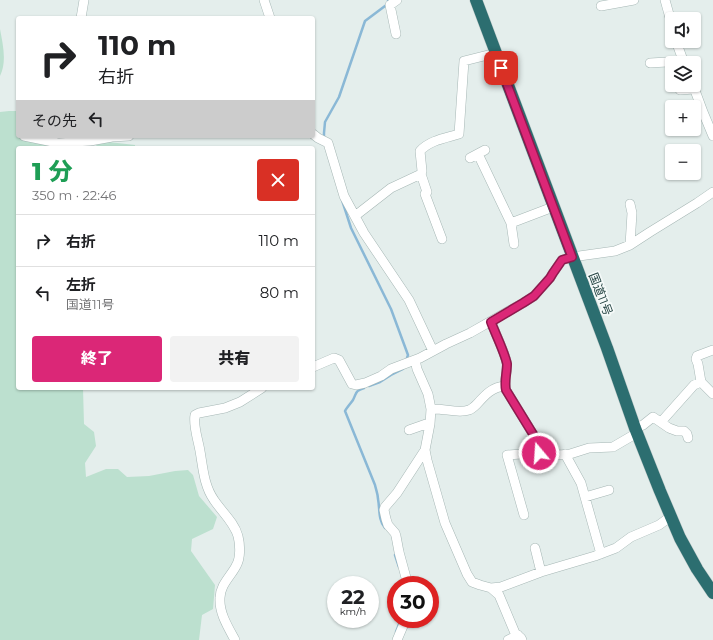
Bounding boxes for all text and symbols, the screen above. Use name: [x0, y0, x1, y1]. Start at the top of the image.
map controls: [665, 12, 701, 180]
button: sound: [665, 12, 701, 48]
text: 110 m: [98, 28, 176, 62]
icon: right: [32, 32, 84, 84]
pin: [484, 51, 518, 85]
button: layers: [665, 56, 701, 92]
icon: arrive: [490, 57, 512, 79]
text: 右折: [98, 66, 134, 88]
button: +: [665, 100, 701, 136]
icon: left: [85, 108, 107, 130]
text: その先: [32, 111, 77, 130]
button: −: [665, 144, 701, 180]
text: 1 分: [32, 157, 73, 186]
button: close: [257, 159, 299, 201]
text: 350 m · 22:46: [32, 187, 117, 203]
icon: right: [32, 230, 54, 252]
text: 110 m: [258, 231, 299, 250]
text: 右折: [66, 232, 96, 251]
street label: 国道11号: [586, 270, 616, 318]
text: 左折: [66, 275, 96, 294]
icon: left: [32, 282, 54, 304]
text: 80 m: [260, 283, 299, 302]
text: 国道11号: [66, 296, 114, 312]
button: 終了: [32, 336, 162, 382]
button: 共有: [170, 336, 299, 382]
position arrow: [518, 432, 560, 474]
speed limit sign: 30: [387, 576, 439, 628]
text: 22: [341, 585, 365, 609]
text: km/h: [340, 605, 366, 618]

